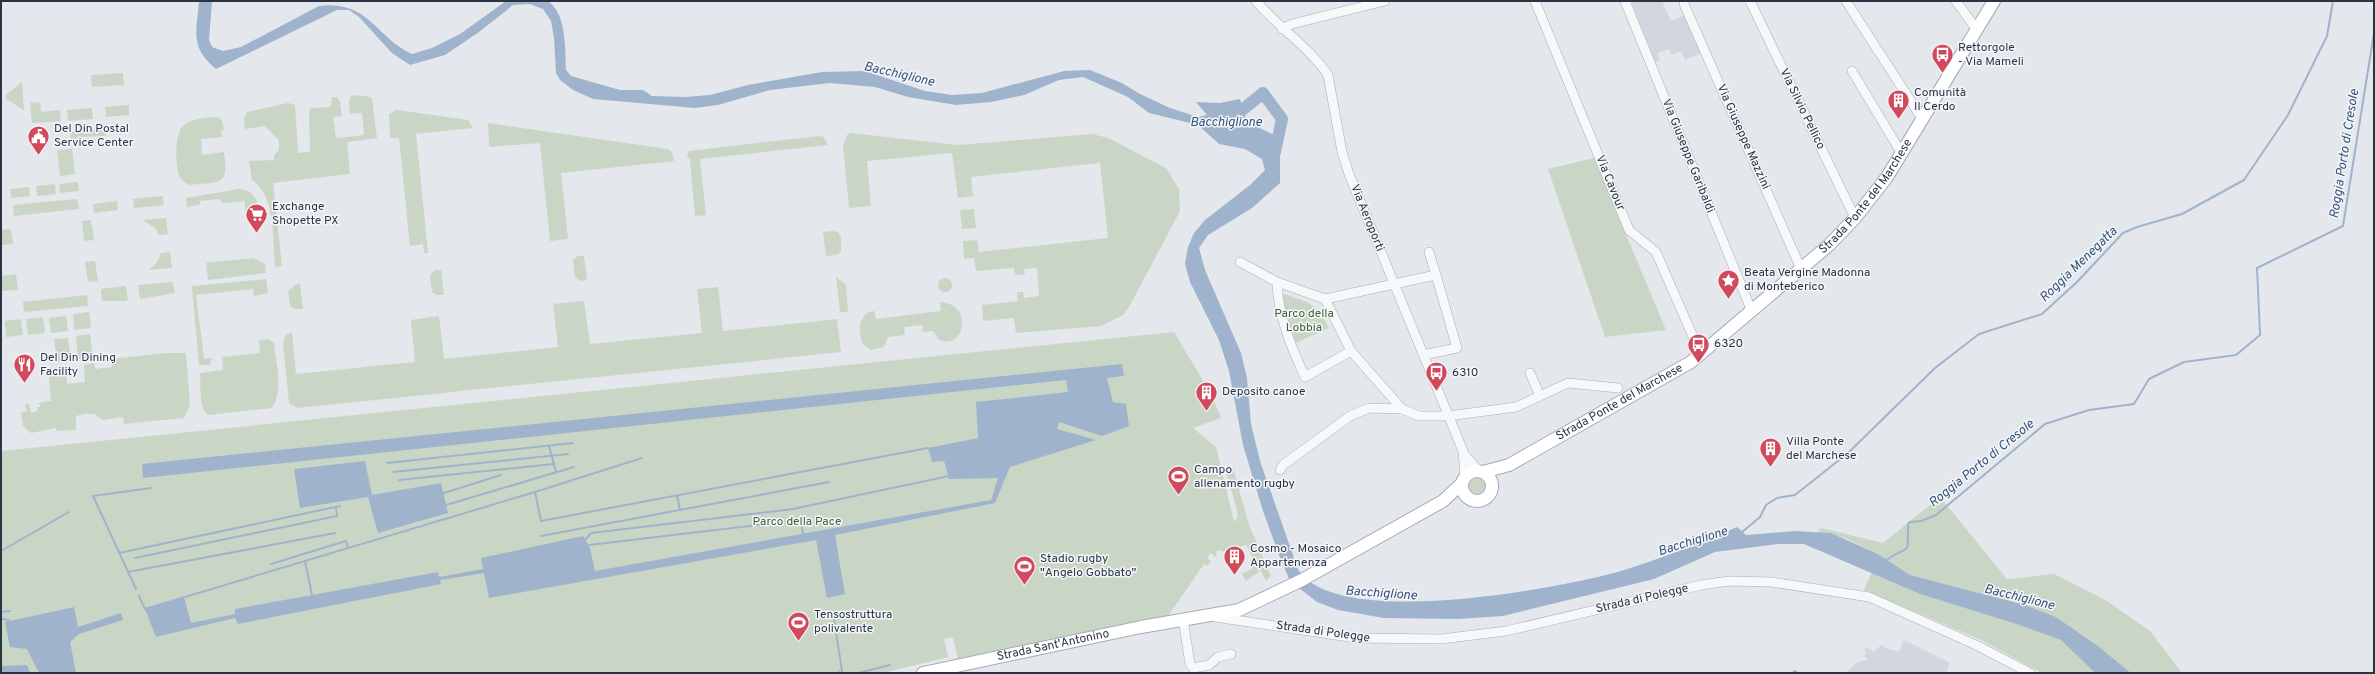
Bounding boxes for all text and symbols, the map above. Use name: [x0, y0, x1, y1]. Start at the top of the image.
place label: Rettorgole - Via Mameli: [1958, 40, 2024, 70]
bus stop icon: Rettorgole - Via Mameli: [1929, 42, 1955, 75]
water label: Bacchiglione: [862, 59, 936, 91]
street label: Via Silvio Pellico: [1775, 66, 1829, 152]
street label: Via Giuseppe Mazzini: [1713, 82, 1773, 192]
place label: Comunità Il Cerdo: [1914, 85, 1966, 115]
building icon: Comunità Il Cerdo: [1886, 87, 1912, 120]
water label: Roggia Porto di Cresole: [2327, 88, 2363, 220]
street label: Via Giuseppe Garibaldi: [1658, 97, 1718, 215]
water label: Bacchiglione: [1190, 115, 1262, 131]
place label: Del Din Postal Service Center: [54, 121, 134, 151]
public building icon: Del Din Postal Service Center: [25, 123, 51, 156]
street label: Strada Ponte del Marchese: [1816, 136, 1916, 258]
street label: Via Cavour: [1592, 153, 1628, 213]
street label: Via Aeroporti: [1346, 182, 1388, 254]
place label: Exchange Shopette PX: [272, 199, 338, 229]
supermarket icon: Exchange Shopette PX: [243, 201, 269, 234]
water label: Roggia Menegatta: [2037, 224, 2121, 306]
place label: Beata Vergine Madonna di Monteberico: [1744, 265, 1870, 295]
place icon: Beata Vergine Madonna di Monteberico: [1716, 267, 1742, 300]
park label: Parco della Lobbia: [1274, 306, 1334, 336]
bus stop icon: 6320: [1685, 331, 1711, 364]
place label: 6320: [1714, 336, 1743, 352]
place label: Del Din Dining Facility: [40, 350, 116, 380]
restaurant icon: Del Din Dining Facility: [12, 352, 38, 385]
bus stop icon: 6310: [1423, 360, 1449, 393]
street label: Strada Ponte del Marchese: [1553, 360, 1686, 445]
place label: 6310: [1452, 365, 1479, 381]
building icon: Deposito canoe: [1194, 379, 1220, 412]
place label: Deposito canoe: [1222, 384, 1305, 400]
water label: Roggia Porto di Cresole: [1926, 416, 2038, 511]
place label: Villa Ponte del Marchese: [1786, 434, 1857, 464]
building icon: Villa Ponte del Marchese: [1758, 436, 1784, 469]
place label: Campo allenamento rugby: [1194, 462, 1295, 492]
sports icon: Campo allenamento rugby: [1166, 464, 1192, 497]
park label: Parco della Pace: [753, 514, 841, 530]
water label: Bacchiglione: [1656, 524, 1730, 560]
place label: Cosmo - Mosaico Appartenenza: [1250, 541, 1342, 571]
building icon: Cosmo - Mosaico Appartenenza: [1221, 543, 1247, 576]
place label: Stadio rugby "Angelo Gobbato": [1040, 551, 1137, 581]
sports icon: Stadio rugby "Angelo Gobbato": [1011, 553, 1037, 586]
street label: Strada di Polegge: [1594, 581, 1690, 617]
water label: Bacchiglione: [1982, 582, 2056, 615]
water label: Bacchiglione: [1345, 584, 1418, 605]
place label: Tensostruttura polivalente: [814, 607, 892, 637]
sports icon: Tensostruttura polivalente: [786, 609, 812, 642]
street label: Strada di Polegge: [1275, 618, 1371, 646]
street label: Strada Sant'Antonino: [995, 626, 1111, 665]

